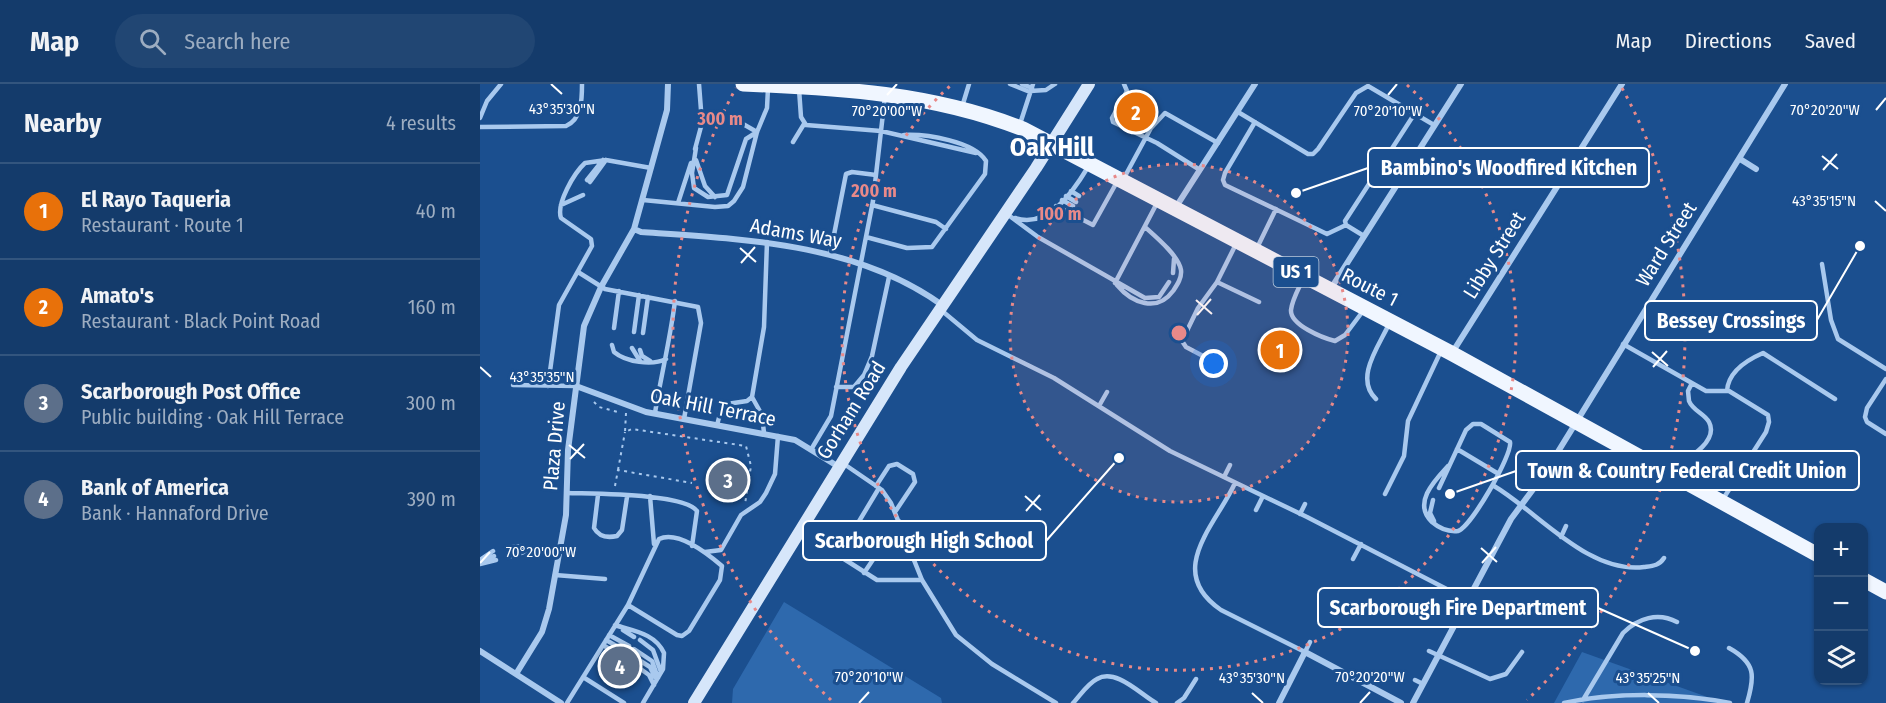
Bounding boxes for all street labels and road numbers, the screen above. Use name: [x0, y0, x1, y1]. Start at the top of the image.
street label: Ward Street: [1631, 197, 1702, 291]
street label: Libby Street: [1458, 207, 1530, 303]
street label: Adams Way: [748, 213, 844, 253]
road number: US 1: [1274, 257, 1318, 287]
street label: Route 1: [1338, 263, 1402, 311]
street label: Gorham Road: [811, 357, 891, 463]
street label: Oak Hill Terrace: [648, 383, 778, 431]
street label: Plaza Drive: [538, 400, 570, 492]

